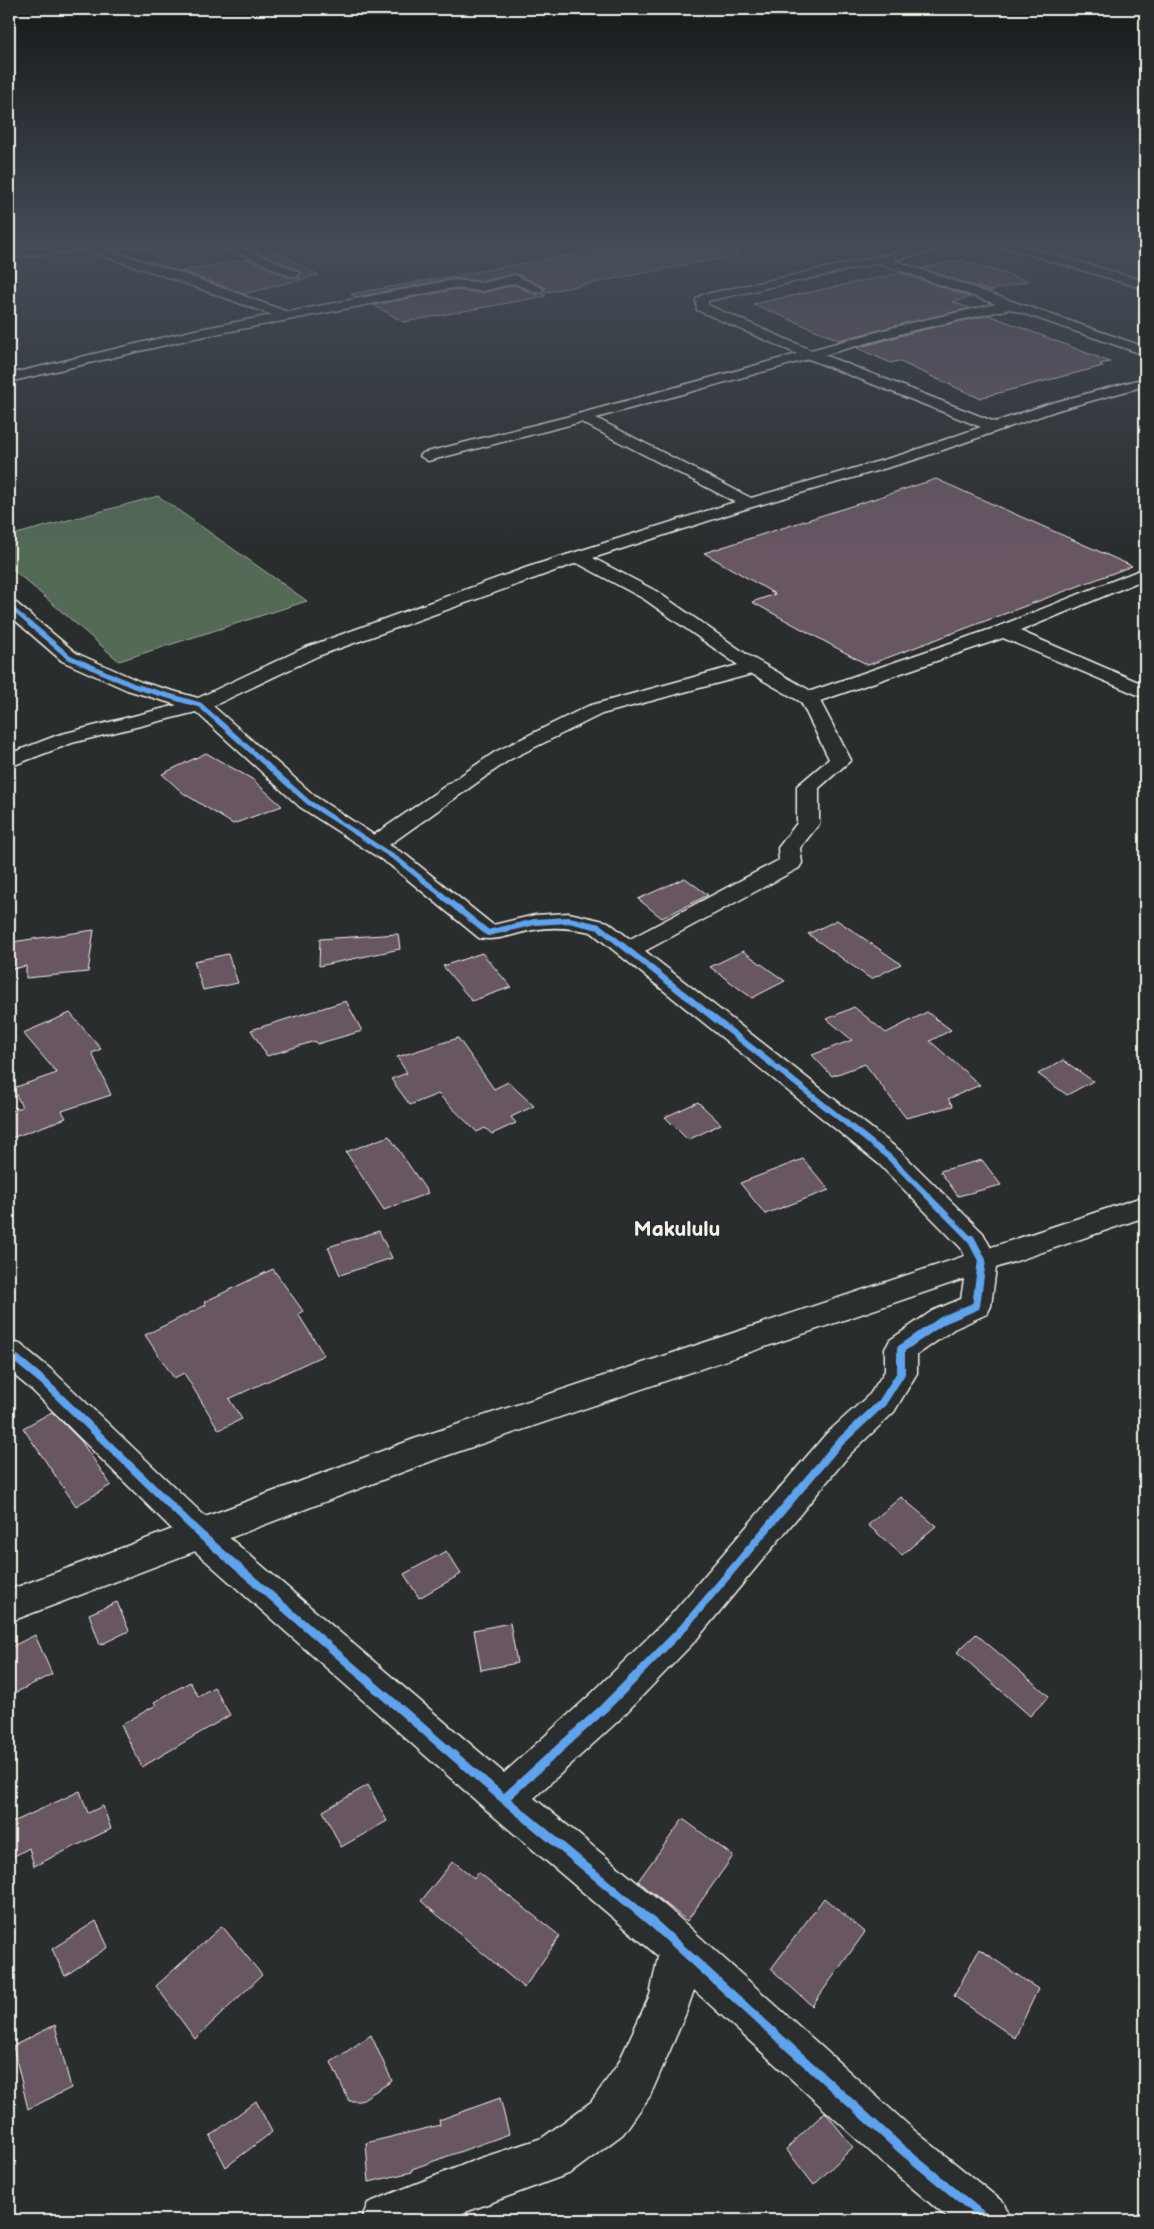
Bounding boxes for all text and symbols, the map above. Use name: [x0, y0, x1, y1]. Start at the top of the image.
district label: Makululu: [634, 1217, 720, 1242]

